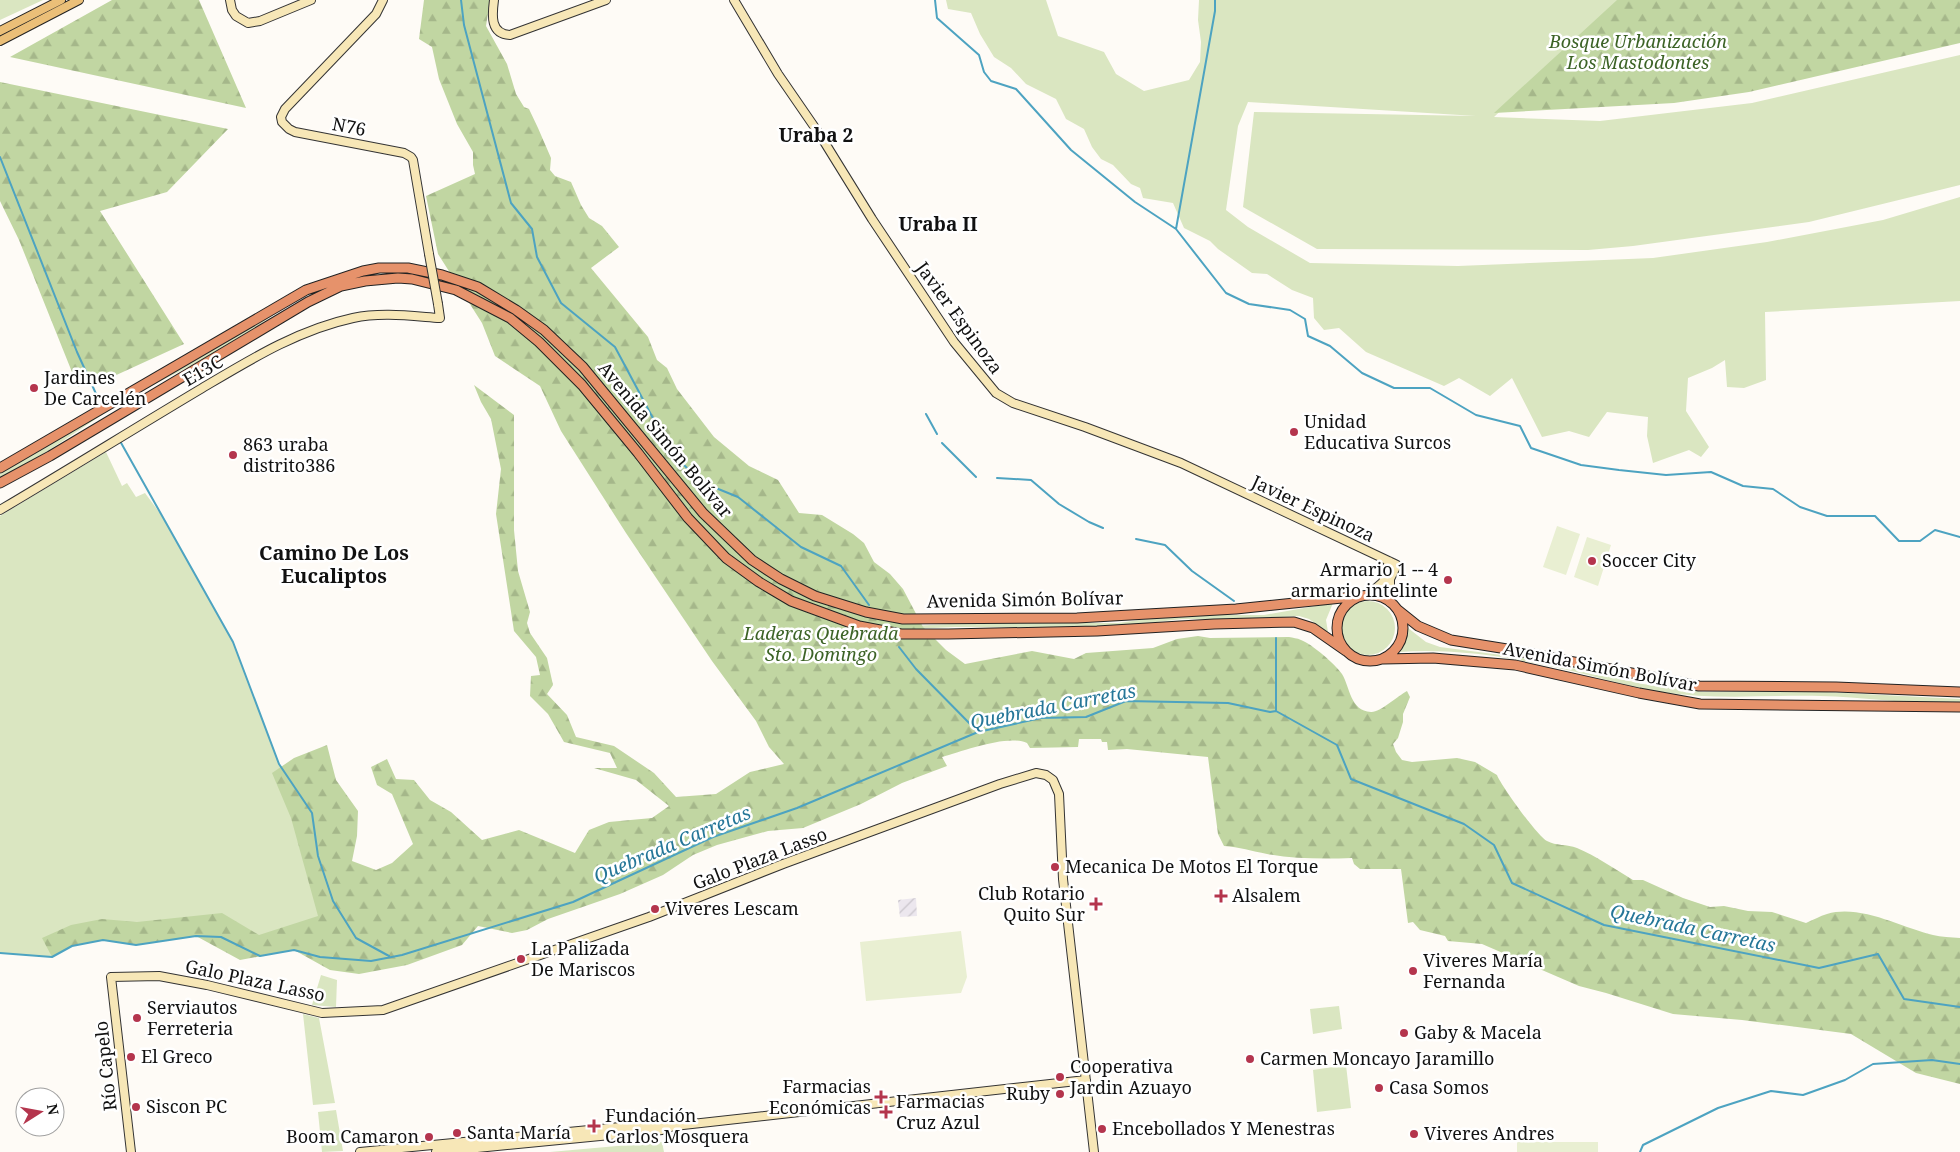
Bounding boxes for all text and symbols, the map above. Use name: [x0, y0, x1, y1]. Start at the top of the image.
park label: Bosque Urbanización Los Mastodontes: [1548, 29, 1727, 74]
street label: N76: [330, 111, 368, 141]
district label: Uraba 2: [779, 122, 853, 148]
district label: Uraba II: [898, 211, 978, 237]
street label: Javier Espinoza: [910, 256, 1009, 378]
street label: E13C: [178, 349, 227, 391]
street label: Avenida Simón Bolívar: [593, 356, 739, 523]
place label: Jardines De Carcelén: [43, 365, 147, 410]
marker: Jardines De Carcelén: [28, 382, 40, 394]
place label: Unidad Educativa Surcos: [1304, 409, 1451, 454]
marker: Unidad Educativa Surcos: [1288, 426, 1300, 438]
place label: 863 uraba distrito386: [243, 432, 335, 477]
marker: 863 uraba distrito386: [227, 449, 239, 461]
street label: Javier Espinoza: [1247, 469, 1379, 547]
district label: Camino De Los Eucaliptos: [259, 539, 409, 589]
place label: Soccer City: [1602, 548, 1697, 572]
marker: Soccer City: [1586, 555, 1598, 567]
place label: Armario 1 -- 4 armario intelinte: [1291, 557, 1438, 602]
marker: Armario 1 -- 4 armario intelinte: [1442, 574, 1454, 586]
street label: Avenida Simón Bolívar: [926, 585, 1124, 613]
park label: Laderas Quebrada Sto. Domingo: [743, 621, 899, 666]
street label: Avenida Simón Bolívar: [1501, 635, 1700, 697]
water label: Quebrada Carretas: [968, 677, 1138, 735]
water label: Quebrada Carretas: [589, 799, 755, 889]
street label: Galo Plaza Lasso: [689, 821, 830, 895]
place label: Mecanica De Motos El Torque: [1065, 854, 1318, 878]
marker: Mecanica De Motos El Torque: [1049, 861, 1061, 873]
place label: Club Rotario Quito Sur: [978, 881, 1086, 926]
place label: Alsalem: [1232, 883, 1301, 907]
marker: Alsalem: [1214, 889, 1228, 903]
place label: Viveres Lescam: [665, 896, 799, 920]
marker: Club Rotario Quito Sur: [1089, 897, 1103, 911]
water label: Quebrada Carretas: [1608, 898, 1778, 958]
marker: Viveres Lescam: [649, 903, 661, 915]
place label: La Palizada De Mariscos: [531, 936, 635, 981]
place label: Viveres María Fernanda: [1423, 948, 1543, 993]
marker: La Palizada De Mariscos: [515, 953, 527, 965]
street label: Galo Plaza Lasso: [183, 954, 327, 1007]
marker: Viveres María Fernanda: [1407, 965, 1419, 977]
place label: Serviautos Ferreteria: [147, 995, 238, 1040]
marker: Serviautos Ferreteria: [131, 1012, 143, 1024]
street label: Río Capelo: [88, 1020, 122, 1112]
place label: Gaby & Macela: [1414, 1020, 1542, 1044]
marker: Gaby & Macela: [1398, 1027, 1410, 1039]
place label: El Greco: [141, 1044, 213, 1068]
place label: Carmen Moncayo Jaramillo: [1260, 1046, 1494, 1070]
marker: El Greco: [125, 1051, 137, 1063]
marker: Carmen Moncayo Jaramillo: [1244, 1053, 1256, 1065]
place label: Cooperativa Jardin Azuayo: [1069, 1054, 1192, 1099]
marker: Cooperativa Jardin Azuayo: [1054, 1071, 1066, 1083]
place label: Farmacias Económicas: [769, 1074, 871, 1119]
place label: Casa Somos: [1389, 1075, 1489, 1099]
place label: Ruby: [1006, 1081, 1051, 1105]
marker: Casa Somos: [1373, 1082, 1385, 1094]
north arrow: [15, 1087, 65, 1137]
marker: Ruby: [1054, 1088, 1066, 1100]
place label: Farmacias Cruz Azul: [896, 1089, 985, 1134]
marker: Farmacias Económicas: [875, 1091, 887, 1103]
place label: Siscon PC: [146, 1094, 227, 1118]
marker: Siscon PC: [130, 1101, 142, 1113]
text: N: [43, 1102, 64, 1117]
place label: Fundación Carlos Mosquera: [605, 1103, 749, 1148]
marker: Farmacias Cruz Azul: [880, 1106, 892, 1118]
place label: Encebollados Y Menestras: [1112, 1116, 1335, 1140]
marker: Fundación Carlos Mosquera: [587, 1119, 601, 1133]
place label: Santa María: [467, 1120, 571, 1144]
place label: Viveres Andres: [1424, 1121, 1554, 1145]
marker: Encebollados Y Menestras: [1096, 1123, 1108, 1135]
place label: Boom Camaron: [286, 1124, 419, 1148]
marker: Santa María: [451, 1127, 463, 1139]
marker: Viveres Andres: [1408, 1128, 1420, 1140]
marker: Boom Camaron: [423, 1131, 435, 1143]

